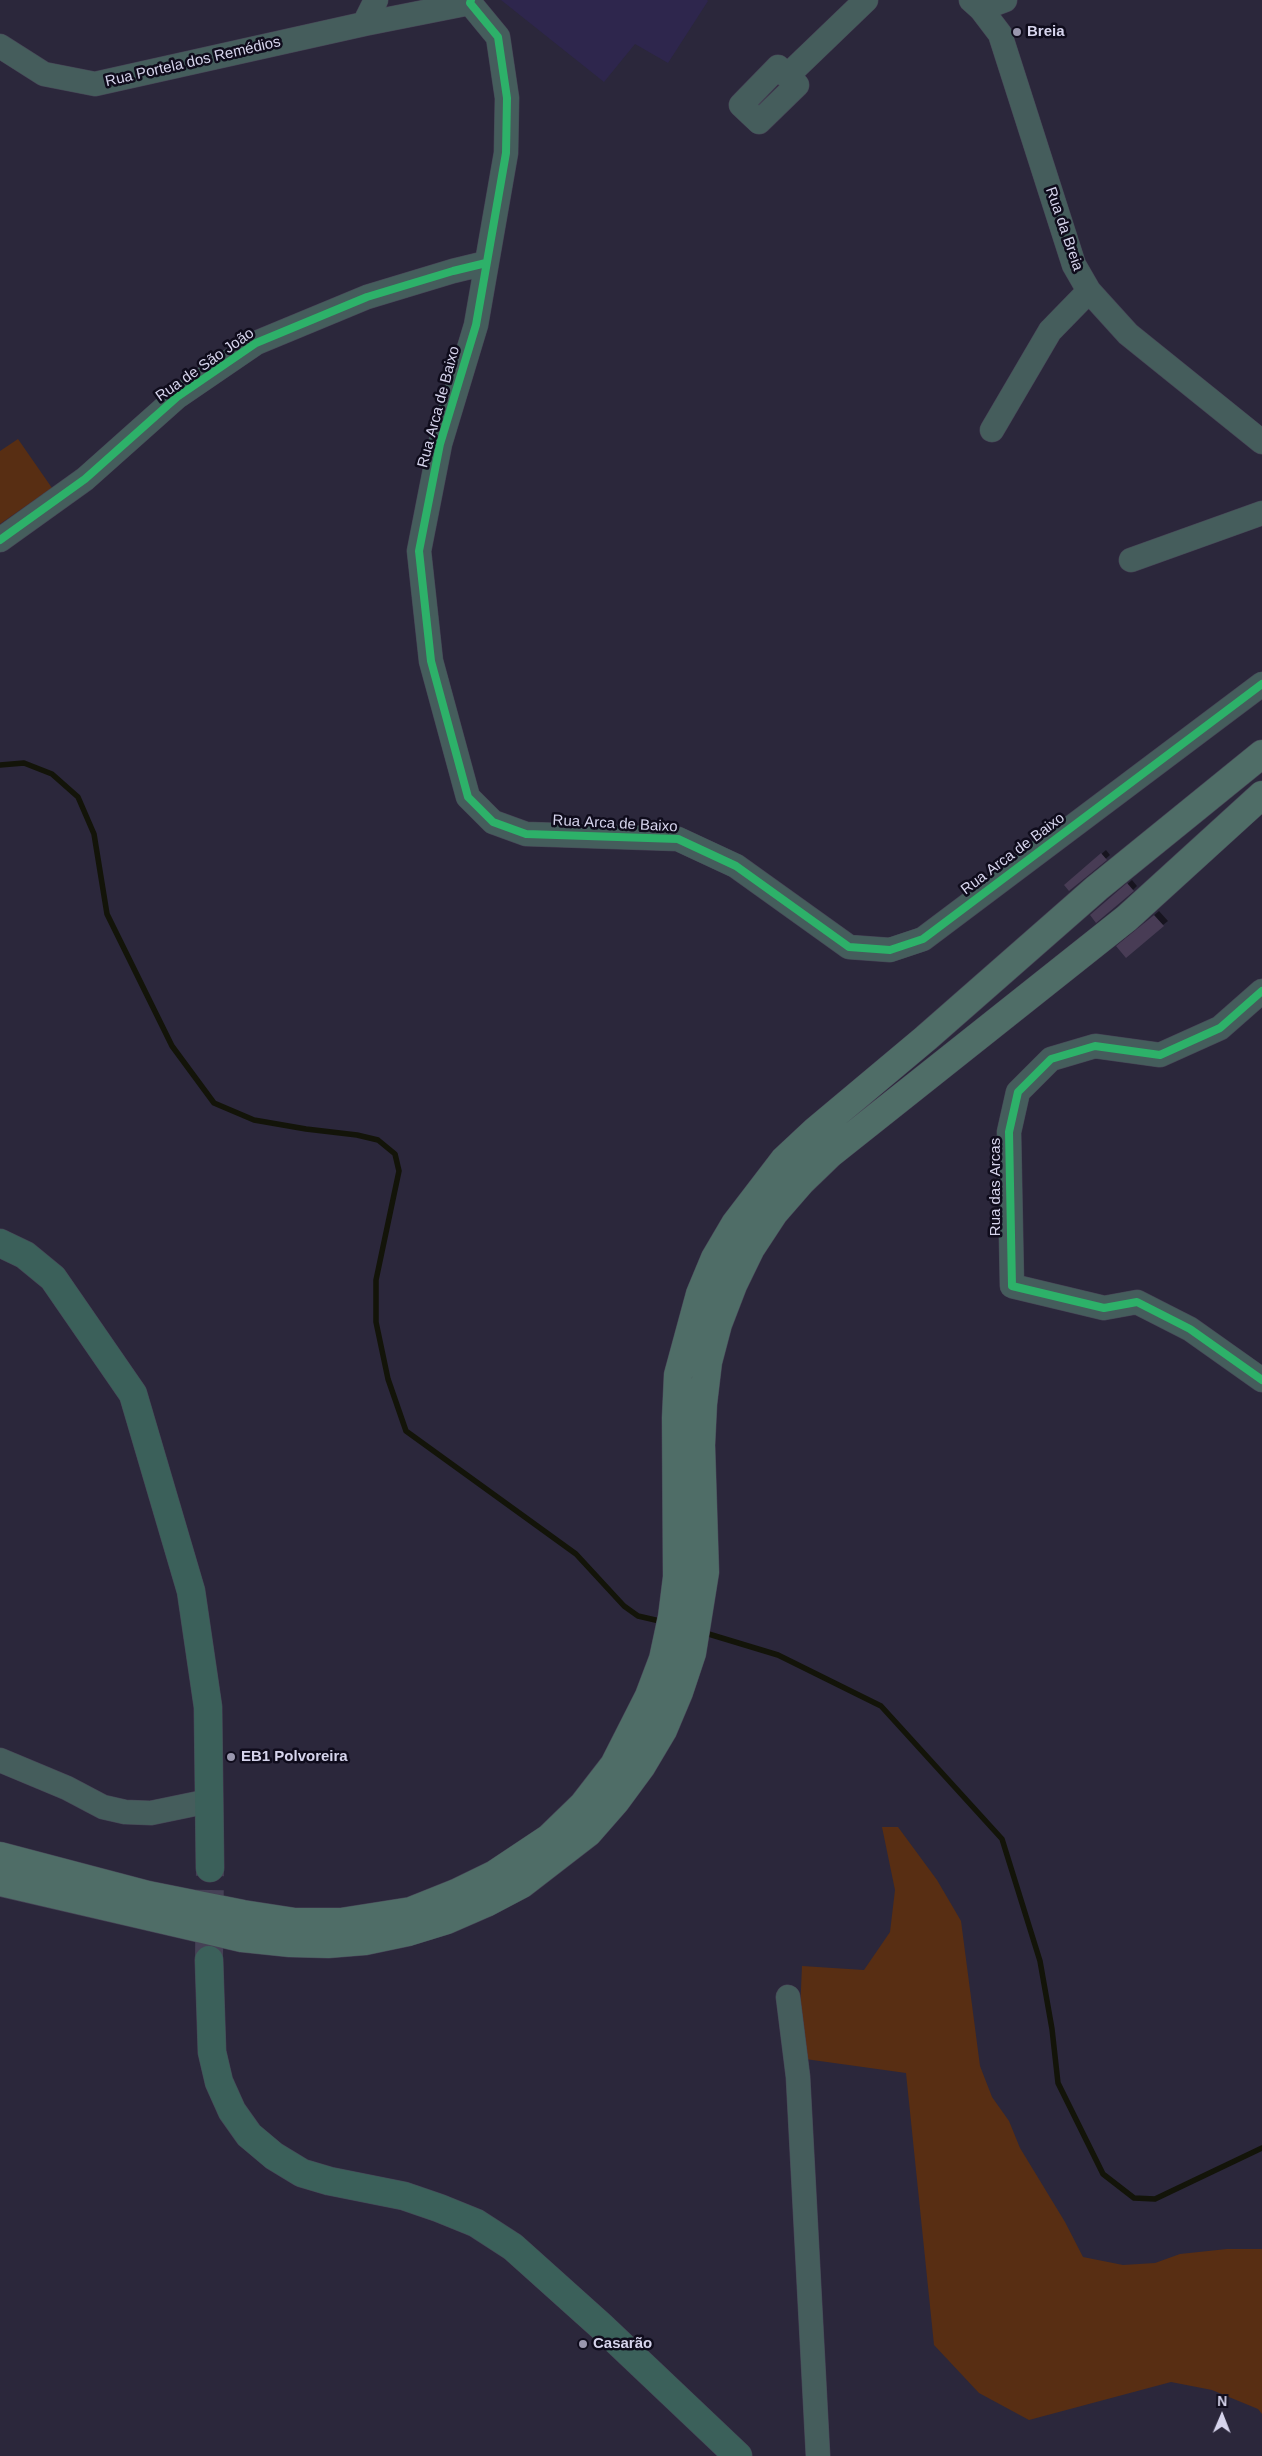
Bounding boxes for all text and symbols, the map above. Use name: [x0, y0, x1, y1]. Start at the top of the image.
place label: Breia: [1027, 23, 1065, 41]
marker: Breia: [1011, 26, 1023, 38]
street label: Rua Portela dos Remédios: [104, 33, 282, 91]
street label: Rua da Breia: [1041, 185, 1087, 273]
street label: Rua de São João: [152, 324, 258, 406]
street label: Rua Arca de Baixo: [414, 344, 464, 470]
street label: Rua Arca de Baixo: [958, 809, 1068, 899]
street label: Rua Arca de Baixo: [552, 812, 678, 836]
street label: Rua das Arcas: [987, 1138, 1005, 1236]
place label: EB1 Polvoreira: [241, 1748, 348, 1766]
marker: EB1 Polvoreira: [225, 1751, 237, 1763]
place label: Casarão: [593, 2335, 652, 2353]
marker: Casarão: [577, 2338, 589, 2350]
north arrow: [1197, 2391, 1247, 2441]
text: N: [1217, 2393, 1227, 2409]

